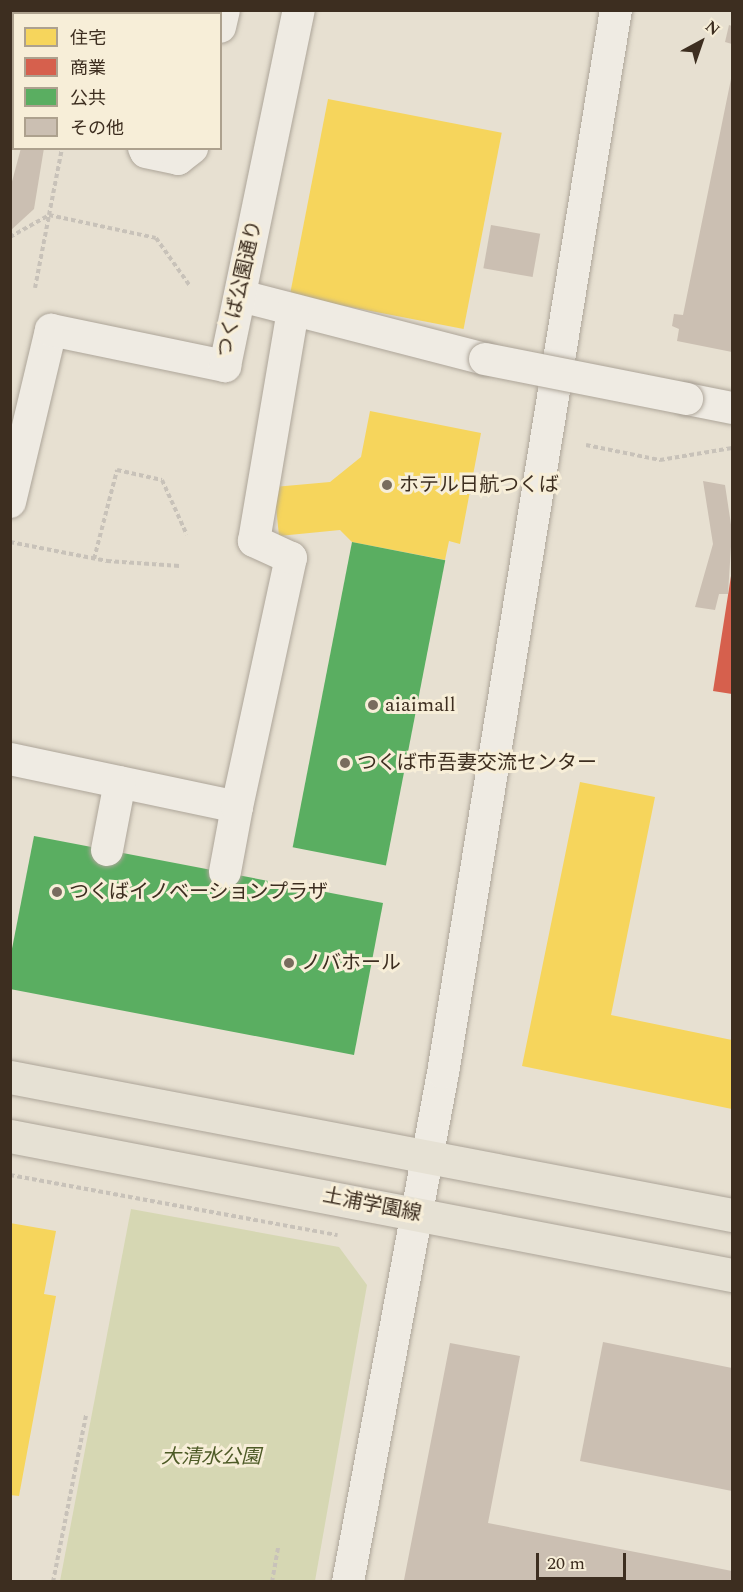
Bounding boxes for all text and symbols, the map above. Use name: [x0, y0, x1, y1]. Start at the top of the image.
legend: [12, 12, 222, 150]
north arrow: [671, 12, 731, 72]
text: N: [700, 15, 725, 42]
text: 住宅: [70, 25, 106, 52]
text: 商業: [70, 55, 106, 82]
text: 公共: [70, 85, 106, 112]
text: その他: [70, 115, 124, 142]
street label: つくば公園通り: [213, 218, 267, 360]
place label: ホテル日航つくば: [399, 473, 559, 497]
marker: ホテル日航つくば: [380, 478, 394, 492]
place label: aiaimall: [385, 693, 456, 717]
marker: aiaimall: [366, 698, 380, 712]
place label: つくば市吾妻交流センター: [357, 751, 597, 775]
marker: つくば市吾妻交流センター: [338, 756, 352, 770]
place label: つくばイノベーションプラザ: [69, 880, 329, 904]
marker: つくばイノベーションプラザ: [50, 885, 64, 899]
place label: ノバホール: [301, 951, 401, 975]
marker: ノバホール: [282, 956, 296, 970]
street label: 土浦学園線: [321, 1184, 423, 1226]
park label: 大清水公園: [161, 1445, 261, 1469]
scale bar: [539, 1541, 629, 1579]
text: 20 m: [547, 1550, 585, 1577]

